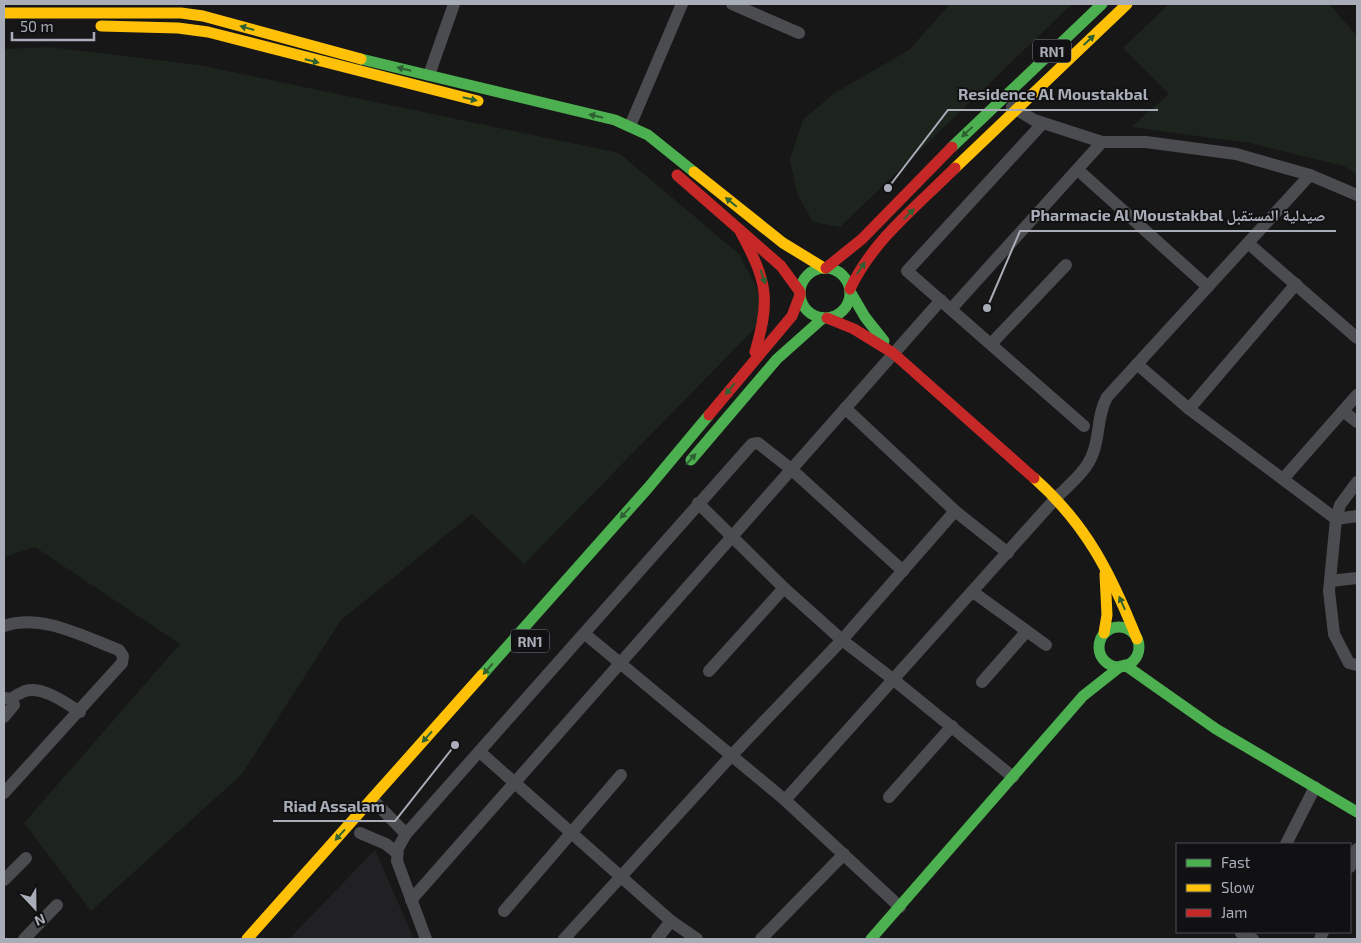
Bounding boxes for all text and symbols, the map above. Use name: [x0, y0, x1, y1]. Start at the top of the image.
scale bar: [12, 10, 95, 42]
text: 50 m: [20, 17, 54, 35]
one-way arrow: [240, 23, 255, 31]
one-way arrow: [1082, 34, 1094, 46]
road number: RN1: [1033, 40, 1071, 62]
one-way arrow: [305, 57, 320, 65]
one-way arrow: [397, 65, 412, 73]
callout: Residence Al Moustakbal: [948, 79, 1158, 110]
text: Residence Al Moustakbal: [958, 84, 1149, 103]
one-way arrow: [463, 96, 479, 104]
one-way arrow: [589, 112, 604, 120]
one-way arrow: [962, 126, 974, 138]
one-way arrow: [725, 197, 738, 208]
callout: Pharmacie Al Moustakbal صيدلية المستقبل: [1020, 200, 1336, 231]
text: Pharmacie Al Moustakbal صيدلية المستقبل: [1031, 205, 1325, 225]
one-way arrow: [903, 208, 915, 220]
one-way arrow: [856, 261, 866, 275]
one-way arrow: [759, 270, 767, 285]
one-way arrow: [725, 382, 736, 395]
one-way arrow: [685, 453, 697, 465]
one-way arrow: [620, 506, 631, 519]
one-way arrow: [1118, 596, 1126, 610]
road number: RN1: [511, 630, 549, 652]
one-way arrow: [482, 662, 493, 675]
one-way arrow: [421, 731, 432, 744]
callout: Riad Assalam: [273, 790, 395, 821]
text: Riad Assalam: [283, 796, 385, 815]
one-way arrow: [334, 829, 345, 842]
legend: [1176, 843, 1351, 933]
text: Fast: [1221, 853, 1251, 871]
text: Slow: [1221, 878, 1255, 896]
north arrow: [10, 883, 60, 933]
text: Jam: [1221, 903, 1247, 921]
text: N: [32, 911, 48, 930]

